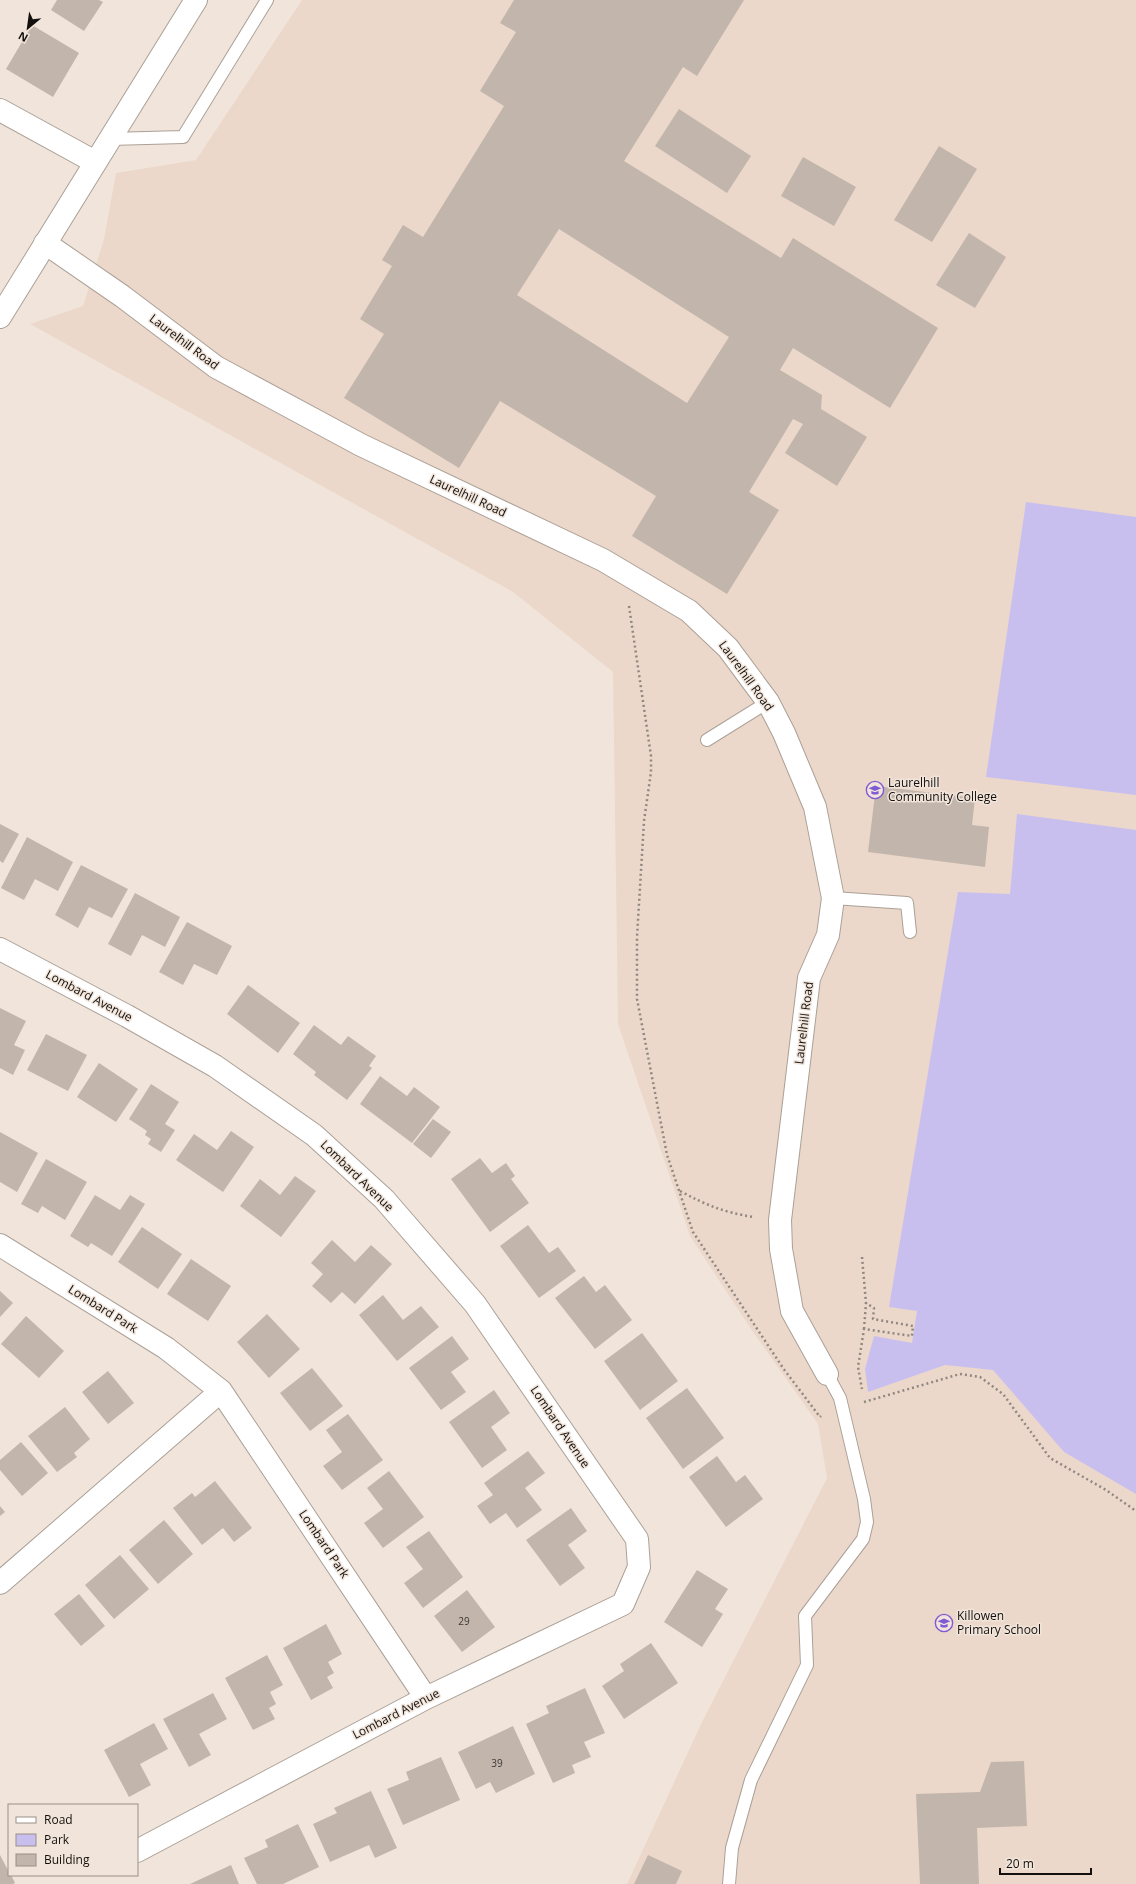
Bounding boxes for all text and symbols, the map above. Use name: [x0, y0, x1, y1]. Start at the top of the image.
north arrow: [8, 8, 48, 48]
text: N: [15, 28, 30, 46]
street label: Laurelhill Road: [146, 310, 223, 373]
street label: Laurelhill Road: [427, 470, 509, 521]
street label: Laurelhill Road: [715, 637, 778, 714]
place label: Laurelhill Community College: [888, 774, 997, 805]
school or university icon: Laurelhill Community College: [865, 780, 885, 800]
street label: Lombard Avenue: [43, 966, 136, 1026]
street label: Laurelhill Road: [790, 981, 817, 1065]
street label: Lombard Avenue: [317, 1136, 398, 1215]
street label: Lombard Park: [65, 1280, 142, 1337]
street label: Lombard Avenue: [527, 1382, 594, 1471]
street label: Lombard Park: [295, 1506, 354, 1582]
place label: Killowen Primary School: [957, 1607, 1041, 1638]
school or university icon: Killowen Primary School: [934, 1613, 954, 1633]
house number: 29: [458, 1614, 470, 1628]
street label: Lombard Avenue: [349, 1684, 443, 1743]
house number: 39: [491, 1756, 503, 1770]
legend: [8, 1804, 138, 1876]
text: Road: [44, 1811, 73, 1828]
text: Park: [44, 1831, 70, 1848]
scale bar: [1000, 1850, 1091, 1876]
text: Building: [44, 1851, 90, 1868]
text: 20 m: [1006, 1855, 1034, 1872]

